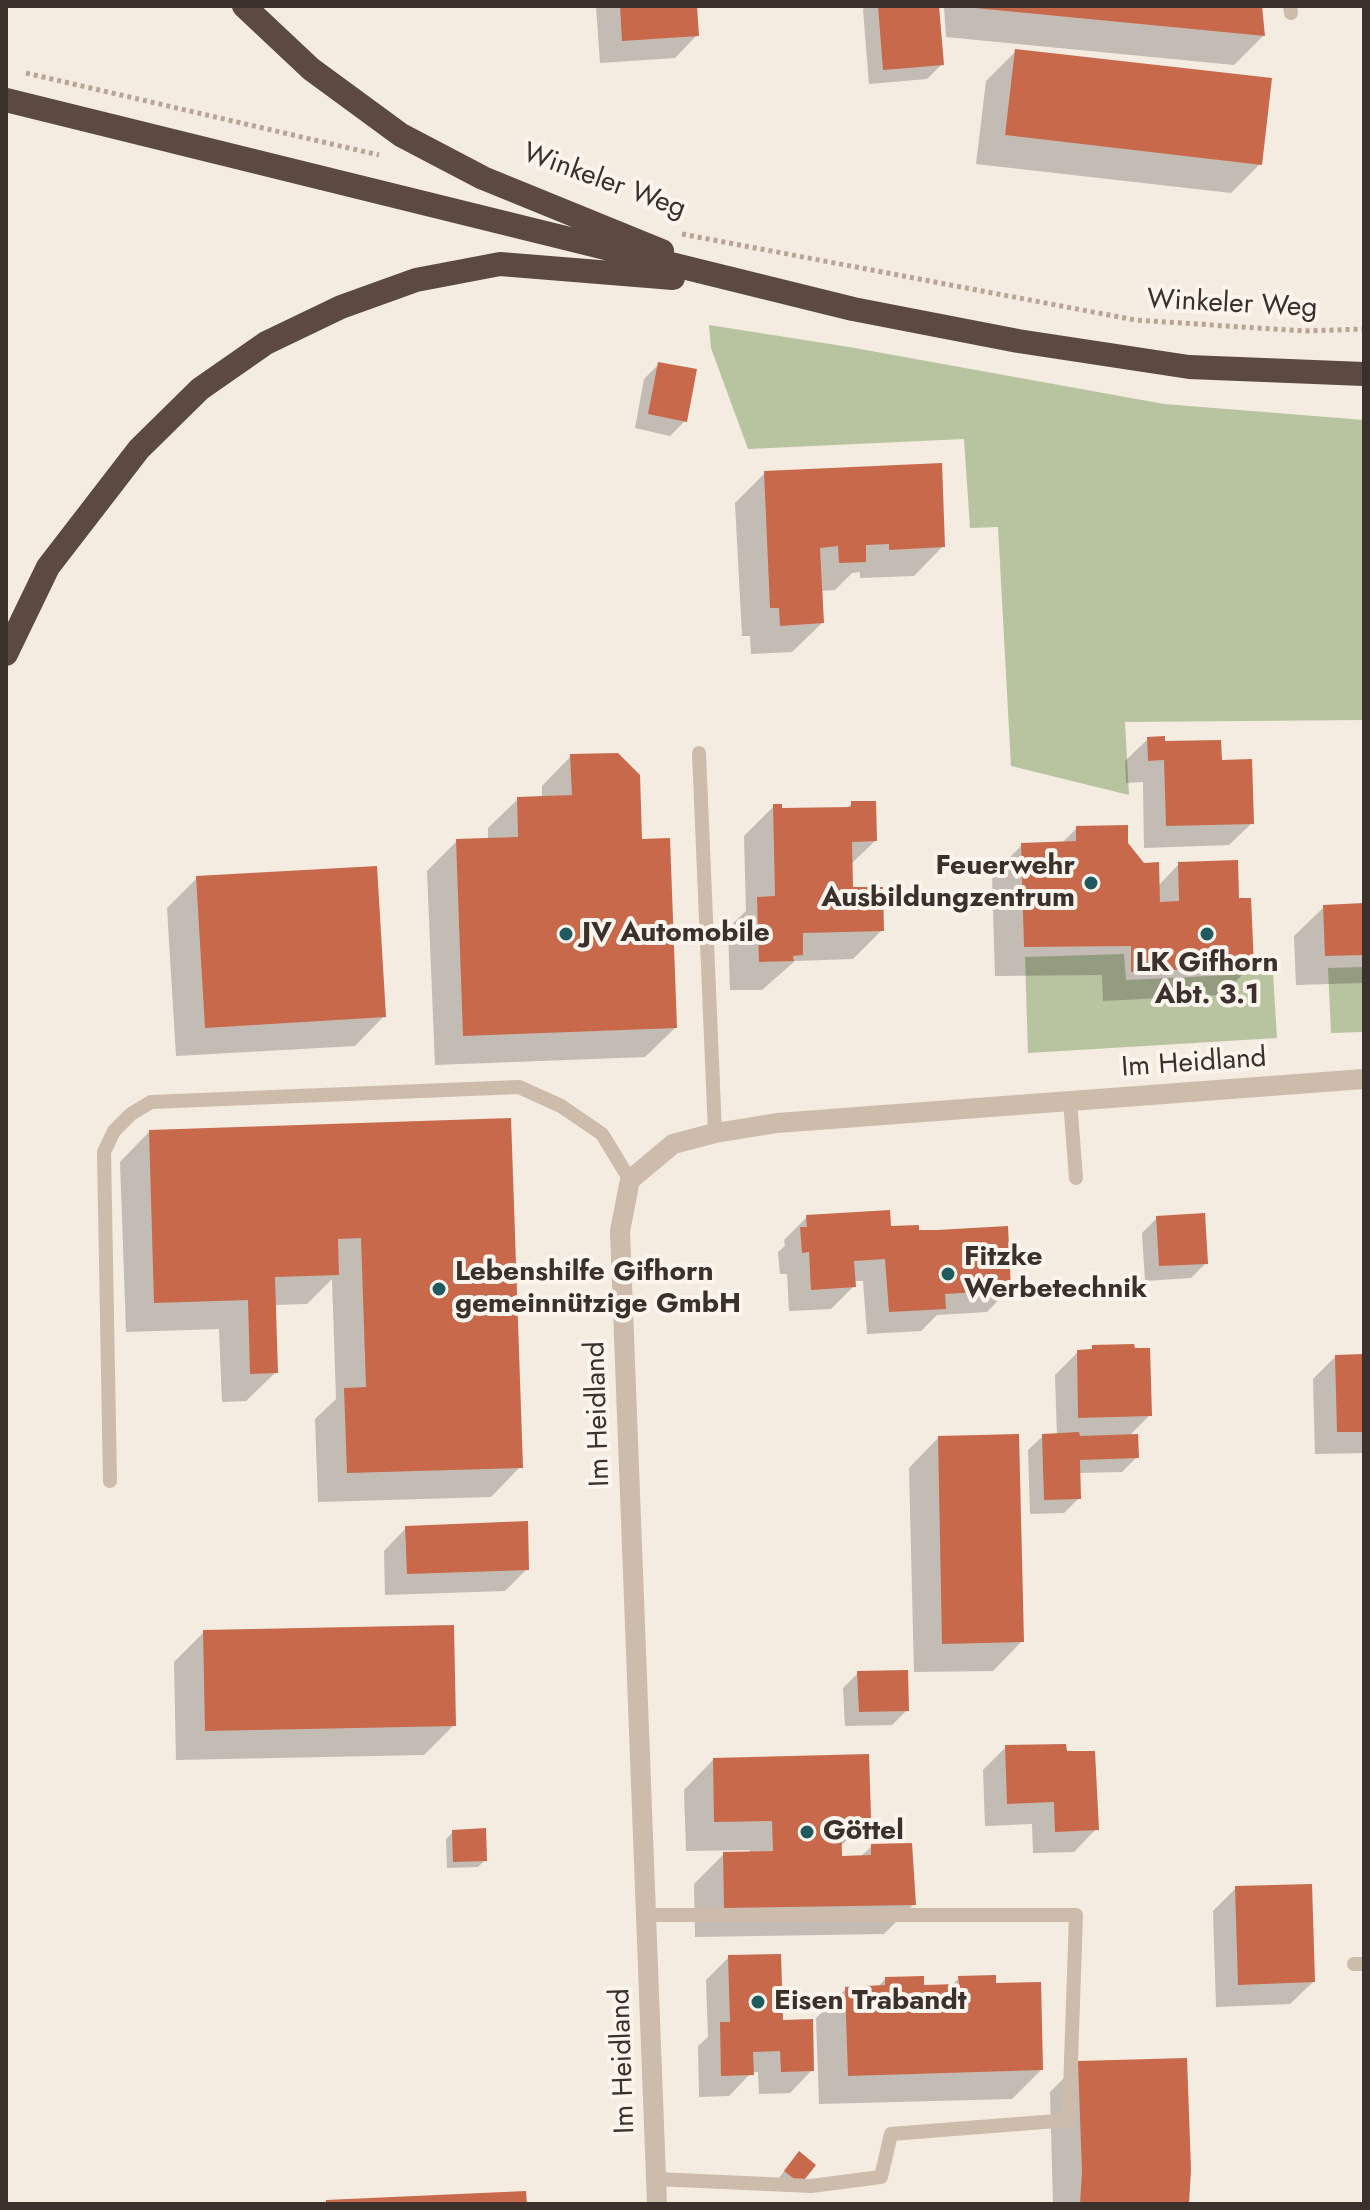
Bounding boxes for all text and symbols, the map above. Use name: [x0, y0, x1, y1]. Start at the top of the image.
street label: Winkeler Weg: [518, 137, 690, 227]
street label: Winkeler Weg: [1146, 284, 1318, 326]
place label: Feuerwehr Ausbildungzentrum: [821, 850, 1075, 916]
marker: Feuerwehr Ausbildungzentrum: [1082, 874, 1100, 892]
place label: JV Automobile: [582, 917, 770, 951]
marker: JV Automobile: [557, 925, 575, 943]
marker: LK Gifhorn Abt. 3.1: [1198, 925, 1216, 943]
place label: LK Gifhorn Abt. 3.1: [1136, 947, 1278, 1013]
street label: Im Heidland: [1120, 1042, 1268, 1086]
place label: Fitzke Werbetechnik: [964, 1241, 1147, 1307]
place label: Lebenshilfe Gifhorn gemeinnützige GmbH: [455, 1256, 741, 1322]
marker: Fitzke Werbetechnik: [939, 1265, 957, 1283]
marker: Lebenshilfe Gifhorn gemeinnützige GmbH: [430, 1280, 448, 1298]
street label: Im Heidland: [580, 1341, 618, 1487]
place label: Göttel: [823, 1815, 904, 1849]
marker: Göttel: [798, 1823, 816, 1841]
place label: Eisen Trabandt: [774, 1985, 967, 2019]
street label: Im Heidland: [605, 1988, 643, 2134]
marker: Eisen Trabandt: [749, 1993, 767, 2011]

